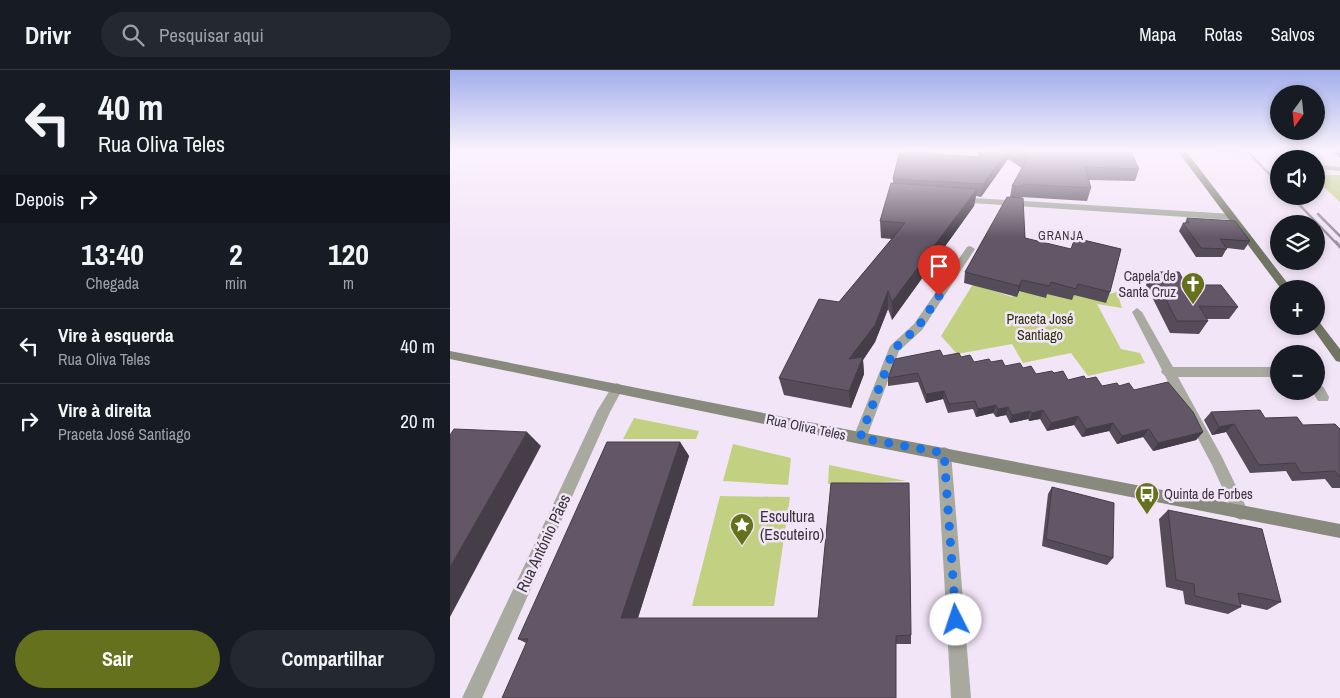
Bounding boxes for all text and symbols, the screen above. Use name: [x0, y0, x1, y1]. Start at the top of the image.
search box: [101, 12, 451, 57]
text: Drivr: [25, 19, 71, 51]
icon: search: [119, 21, 147, 49]
text: Pesquisar aqui: [159, 22, 264, 48]
text: Mapa: [1139, 22, 1176, 47]
text: Rotas: [1204, 22, 1243, 47]
text: Salvos: [1271, 22, 1315, 47]
text: 40 m: [98, 84, 163, 131]
north arrow: [1270, 85, 1325, 140]
map controls: [1270, 85, 1325, 400]
icon: left: [15, 90, 80, 155]
text: Rua Oliva Teles: [98, 129, 225, 159]
button: sound: [1270, 150, 1325, 205]
icon: right: [74, 185, 102, 213]
text: Depois: [15, 186, 64, 212]
button: layers: [1270, 215, 1325, 270]
district label: GRANJA: [1038, 228, 1084, 244]
text: 13:40: [81, 234, 144, 274]
text: 2: [229, 234, 243, 274]
text: 120: [328, 234, 369, 274]
pin: [918, 245, 960, 296]
icon: arrive: [925, 252, 953, 280]
place label: Capela de Santa Cruz: [1119, 267, 1176, 301]
church icon: Capela de Santa Cruz: [1180, 271, 1206, 305]
text: Chegada: [86, 272, 139, 294]
text: min: [225, 272, 247, 294]
text: m: [343, 272, 354, 294]
button: +: [1270, 280, 1325, 335]
park label: Praceta José Santiago: [1006, 310, 1074, 344]
text: Vire à esquerda: [58, 322, 174, 348]
icon: left: [15, 332, 43, 360]
text: 40 m: [400, 333, 435, 359]
button: −: [1270, 345, 1325, 400]
text: Rua Oliva Teles: [58, 348, 150, 370]
text: Vire à direita: [58, 397, 151, 423]
icon: right: [15, 407, 43, 435]
text: 20 m: [400, 408, 435, 434]
street label: Rua Oliva Teles: [765, 410, 848, 444]
text: Praceta José Santiago: [58, 423, 191, 445]
bus stop icon: Quinta de Forbes: [1134, 481, 1160, 515]
place label: Quinta de Forbes: [1164, 485, 1253, 503]
street label: Rua António Pães: [511, 490, 575, 596]
place label: Escultura (Escuteiro): [760, 505, 824, 545]
place icon: Escultura (Escuteiro): [729, 512, 755, 546]
position arrow: [929, 593, 981, 645]
button: Sair: [15, 630, 220, 688]
button: Compartilhar: [230, 630, 435, 688]

